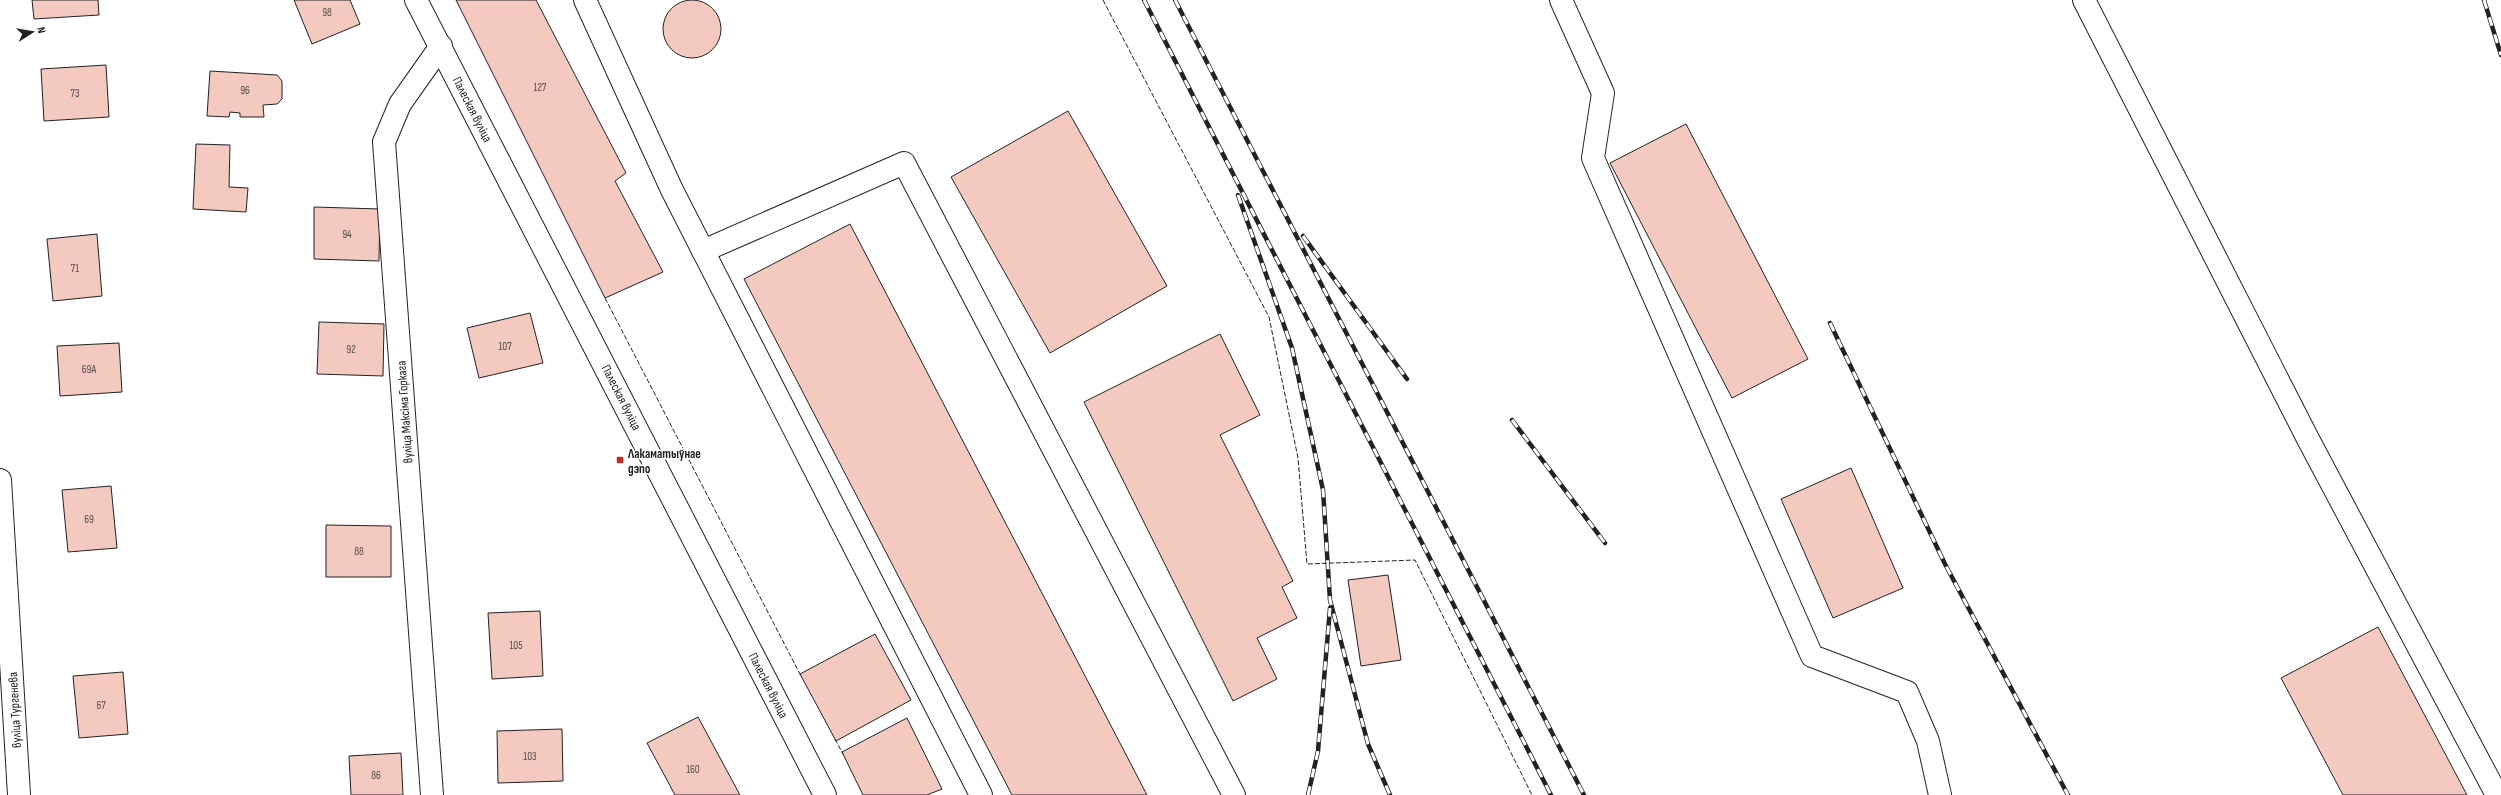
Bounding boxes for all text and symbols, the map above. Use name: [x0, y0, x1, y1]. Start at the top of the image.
house number: 98: [322, 6, 332, 19]
north arrow: [12, 12, 52, 52]
text: N: [34, 26, 48, 34]
street label: Палеская вуліца: [449, 74, 495, 145]
house number: 127: [534, 81, 547, 94]
house number: 96: [240, 84, 250, 97]
house number: 73: [70, 87, 80, 100]
house number: 94: [342, 228, 352, 241]
house number: 71: [71, 262, 79, 275]
house number: 107: [498, 340, 512, 353]
house number: 92: [346, 343, 356, 356]
street label: вуліца Максіма Горкага: [393, 360, 417, 464]
street label: Палеская вуліца: [598, 362, 644, 433]
house number: 69А: [82, 363, 96, 376]
place label: Лакаматыўнае дэпо: [627, 446, 701, 477]
marker: Лакаматыўнае дэпо: [615, 455, 625, 465]
house number: 69: [84, 513, 94, 526]
house number: 88: [354, 545, 364, 558]
house number: 105: [509, 639, 523, 652]
street label: Палеская вуліца: [745, 650, 791, 721]
street label: вуліца Тургенева: [5, 672, 25, 748]
house number: 67: [96, 699, 106, 712]
house number: 103: [523, 750, 537, 763]
house number: 160: [686, 763, 700, 776]
house number: 86: [371, 769, 381, 782]

